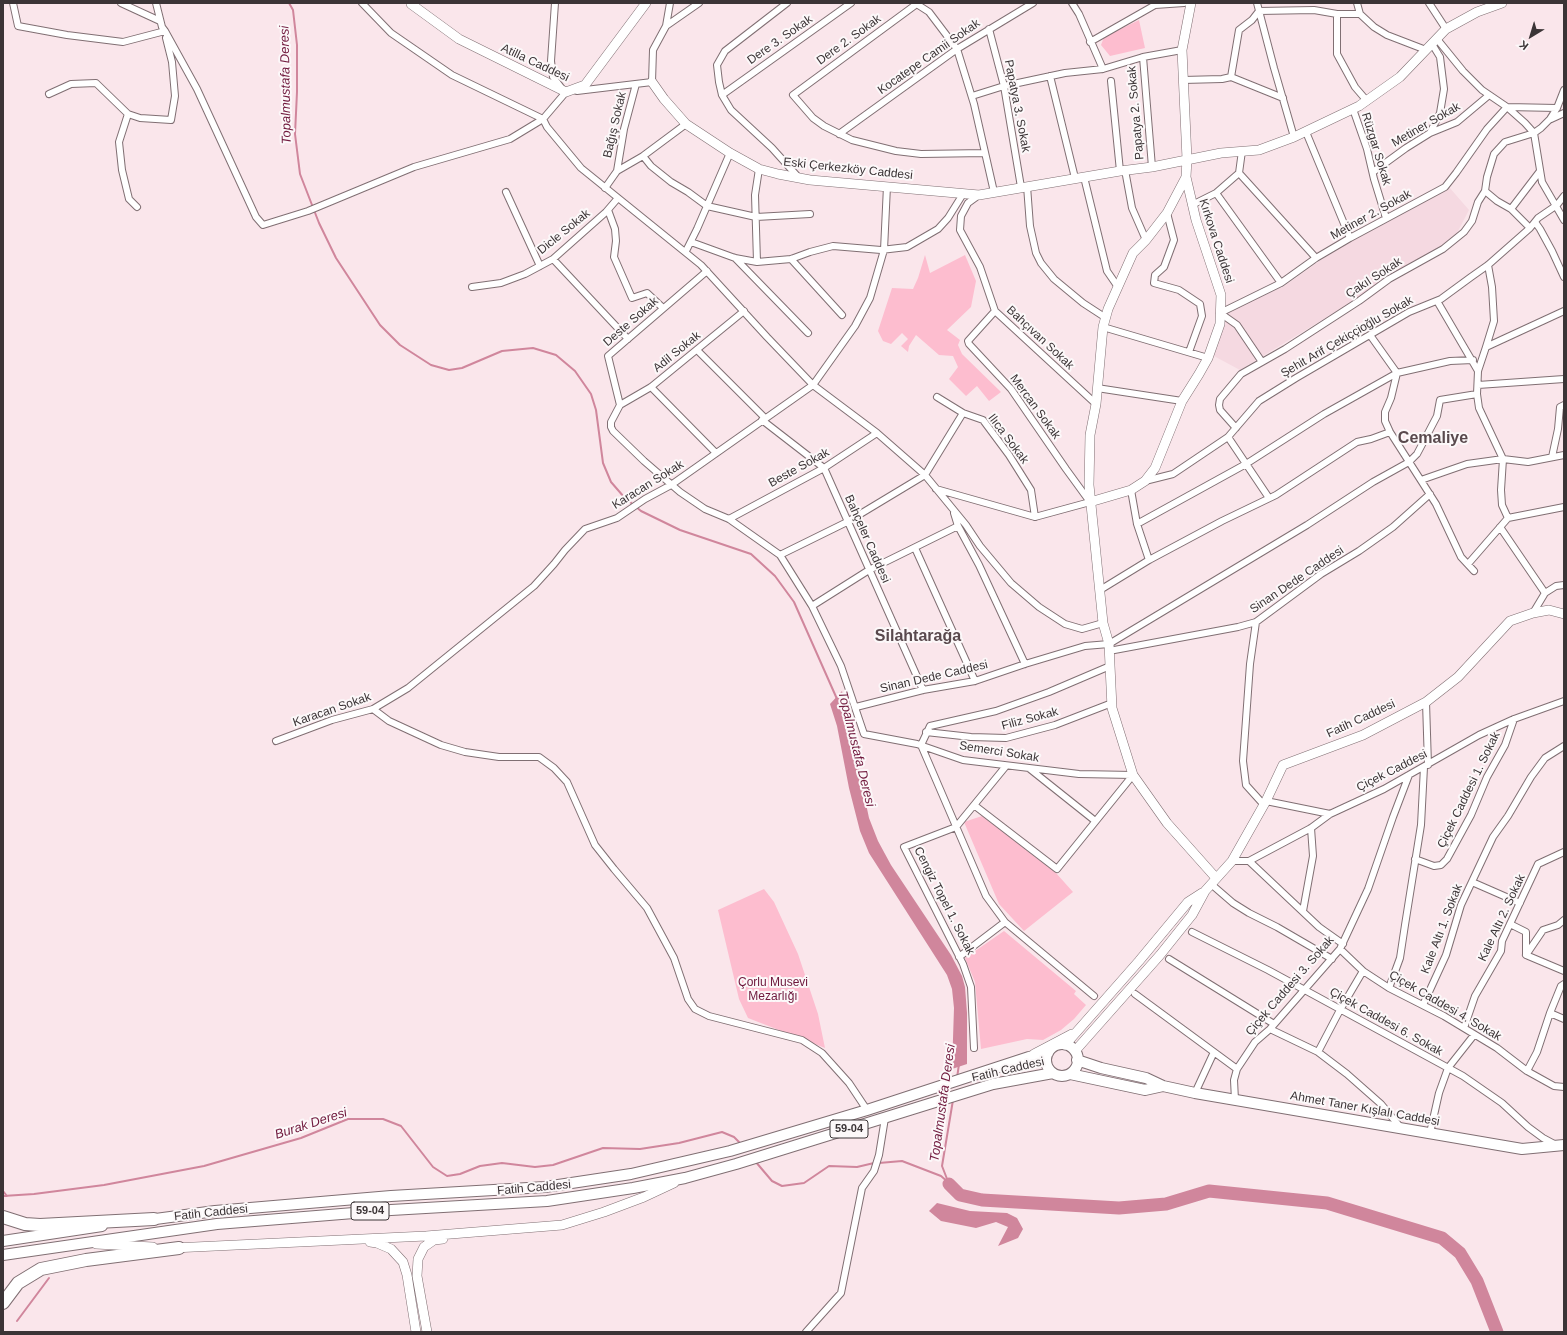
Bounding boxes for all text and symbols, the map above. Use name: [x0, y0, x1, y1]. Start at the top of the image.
street label: Dere 3. Sokak: [745, 12, 815, 68]
street label: Dere 2. Sokak: [814, 12, 884, 68]
street label: Kocatepe Camii Sokak: [875, 16, 983, 98]
north arrow: [1511, 16, 1551, 56]
water label: Topalmustafa Deresi: [277, 26, 295, 144]
text: K: [1517, 38, 1530, 53]
street label: Atilla Caddesi: [499, 41, 571, 85]
street label: Papatya 3. Sokak: [1001, 58, 1033, 154]
street label: Papatya 2. Sokak: [1125, 66, 1147, 160]
street label: Bağış Sokak: [600, 91, 630, 159]
street label: Metiner Sokak: [1389, 100, 1463, 150]
street label: Rüzgar Sokak: [1358, 111, 1394, 187]
street label: Eski Çerkezköy Caddesi: [783, 155, 913, 183]
street label: Metiner 2. Sokak: [1328, 187, 1414, 243]
street label: Kırkova Caddesi: [1196, 197, 1236, 285]
street label: Dicle Sokak: [535, 206, 593, 258]
street label: Çakıl Sokak: [1343, 255, 1405, 301]
street label: Şehit Arif Çekiççioğlu Sokak: [1278, 293, 1416, 381]
street label: Deste Sokak: [601, 294, 661, 350]
street label: Bahçıvan Sokak: [1003, 303, 1077, 373]
street label: Adil Sokak: [650, 329, 704, 375]
street label: Mercan Sokak: [1007, 372, 1063, 442]
street label: Ilıca Sokak: [985, 411, 1031, 467]
district label: Cemaliye: [1398, 429, 1468, 449]
street label: Beste Sokak: [766, 445, 832, 491]
street label: Karacan Sokak: [610, 457, 686, 513]
street label: Bahçeler Caddesi: [841, 493, 893, 585]
street label: Sinan Dede Caddesi: [1247, 543, 1347, 617]
district label: Silahtarağa: [875, 627, 961, 647]
street label: Sinan Dede Caddesi: [879, 658, 989, 696]
street label: Karacan Sokak: [291, 690, 373, 730]
water label: Topalmustafa Deresi: [834, 690, 878, 808]
street label: Fatih Caddesi: [1324, 697, 1398, 741]
street label: Filiz Sokak: [1000, 705, 1060, 733]
street label: Çiçek Caddesi 1. Sokak: [1435, 730, 1503, 850]
street label: Semerci Sokak: [958, 739, 1040, 765]
street label: Çiçek Caddesi: [1354, 747, 1430, 795]
street label: Cengiz Topel 1. Sokak: [910, 845, 978, 957]
street label: Kale Altı 2. Sokak: [1475, 872, 1529, 964]
street label: Kale Altı 1. Sokak: [1418, 882, 1466, 976]
street label: Çiçek Caddesi 3. Sokak: [1243, 933, 1337, 1039]
street label: Çiçek Caddesi 4. Sokak: [1386, 968, 1504, 1044]
park label: Çorlu Musevi Mezarlığı: [738, 976, 808, 1004]
street label: Çiçek Caddesi 6. Sokak: [1327, 985, 1445, 1059]
water label: Topalmustafa Deresi: [927, 1043, 959, 1163]
street label: Fatih Caddesi: [970, 1055, 1046, 1085]
street label: Ahmet Taner Kışlalı Caddesi: [1289, 1089, 1441, 1129]
water label: Burak Deresi: [273, 1105, 349, 1143]
road number: 59-04: [830, 1120, 868, 1138]
street label: Fatih Caddesi: [496, 1178, 572, 1198]
street label: Fatih Caddesi: [173, 1202, 249, 1224]
road number: 59-04: [351, 1202, 389, 1220]

